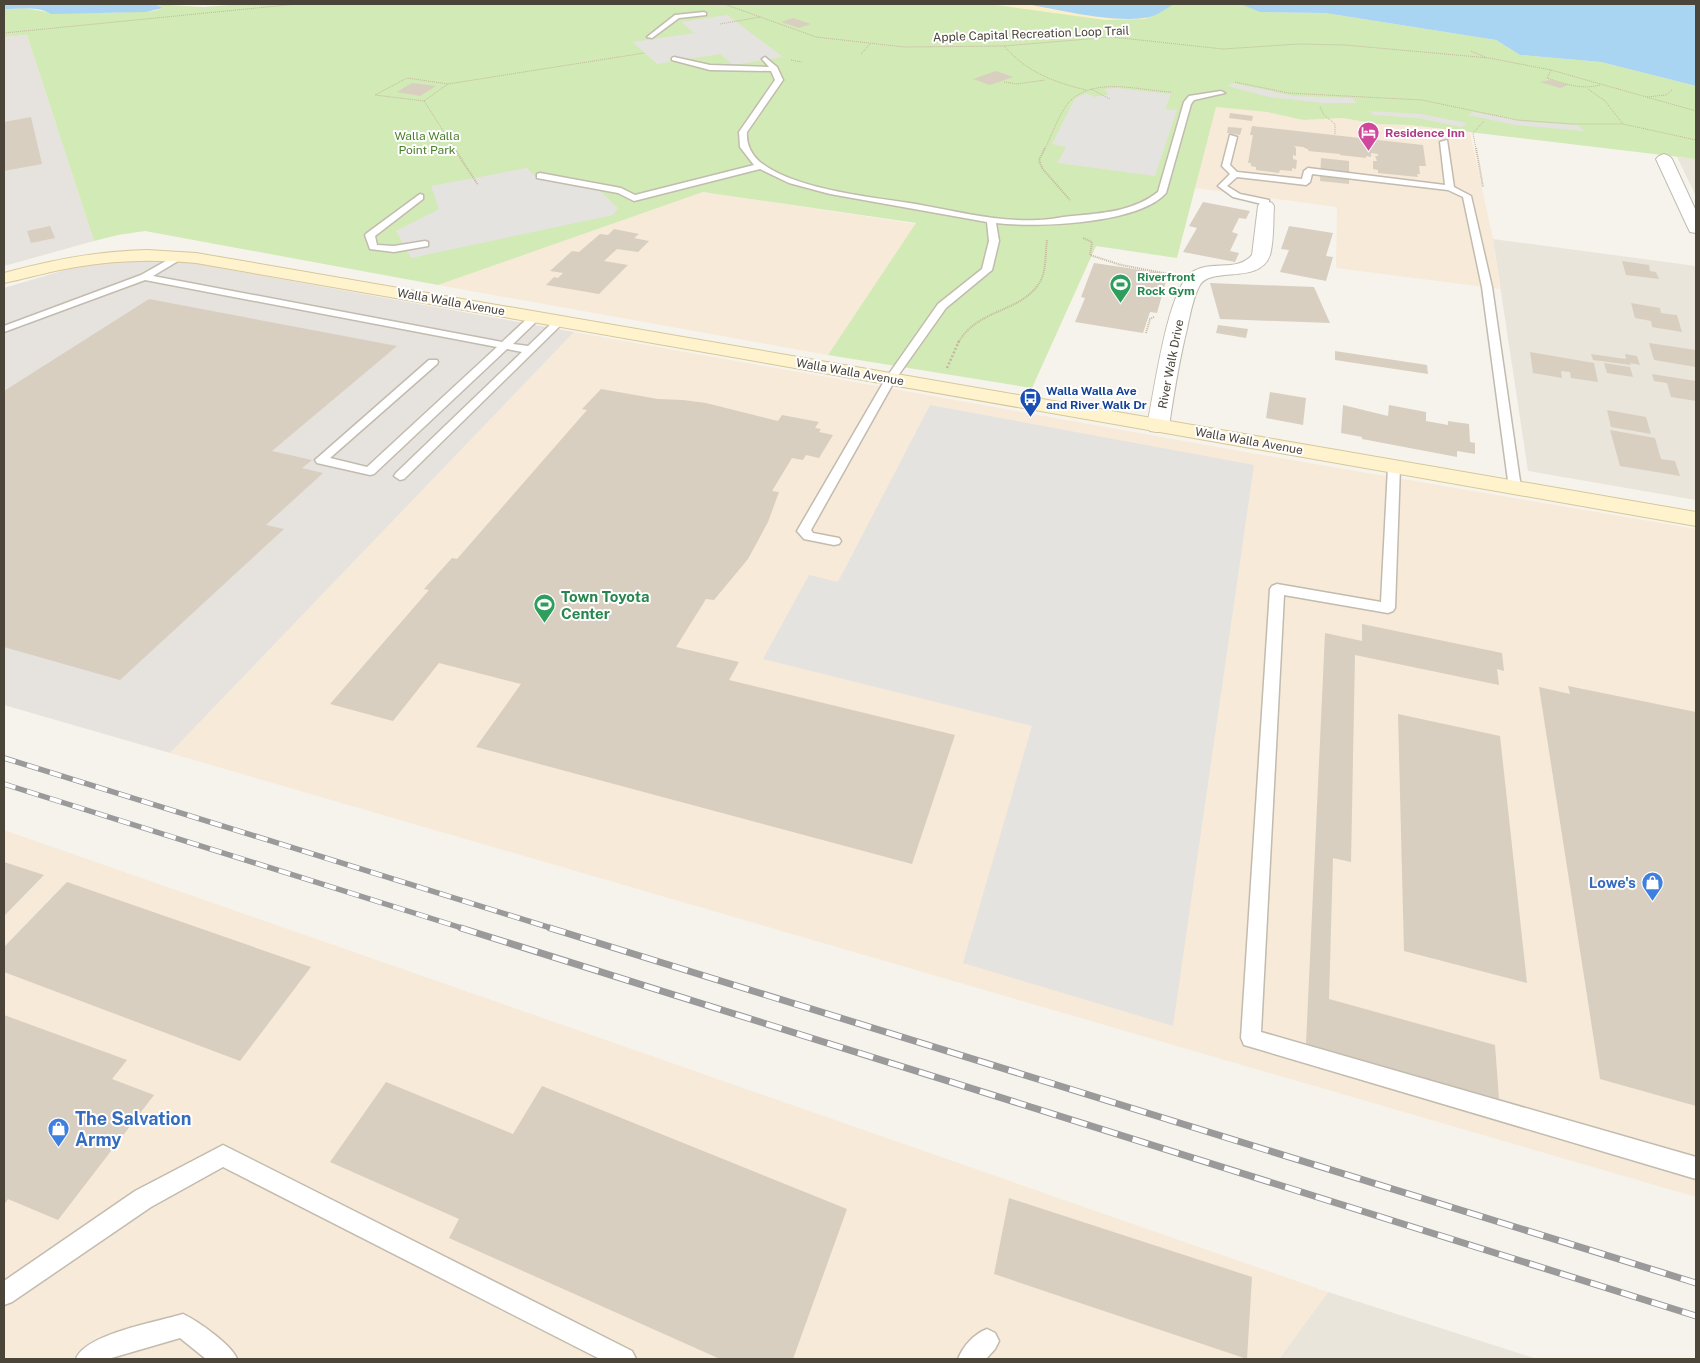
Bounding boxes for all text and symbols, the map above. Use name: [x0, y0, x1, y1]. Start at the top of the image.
street label: Apple Capital Recreation Loop Trail: [933, 24, 1130, 44]
hotel icon: Residence Inn: [1357, 121, 1381, 152]
place label: Residence Inn: [1385, 126, 1465, 140]
park label: Walla Walla Point Park: [394, 129, 460, 157]
place label: Riverfront Rock Gym: [1137, 270, 1195, 298]
sports icon: Riverfront Rock Gym: [1109, 272, 1133, 303]
street label: Walla Walla Avenue: [396, 286, 506, 318]
street label: River Walk Drive: [1155, 318, 1187, 410]
street label: Walla Walla Avenue: [795, 356, 905, 388]
place label: Walla Walla Ave and River Walk Dr: [1046, 384, 1147, 412]
bus stop icon: Walla Walla Ave and River Walk Dr: [1018, 386, 1042, 417]
street label: Walla Walla Avenue: [1194, 425, 1304, 457]
place label: Town Toyota Center: [561, 588, 649, 622]
sports icon: Town Toyota Center: [533, 593, 557, 624]
shop icon: Lowe's: [1640, 870, 1664, 901]
place label: Lowe's: [1589, 874, 1636, 891]
place label: The Salvation Army: [75, 1108, 191, 1150]
shop icon: The Salvation Army: [47, 1116, 71, 1147]

